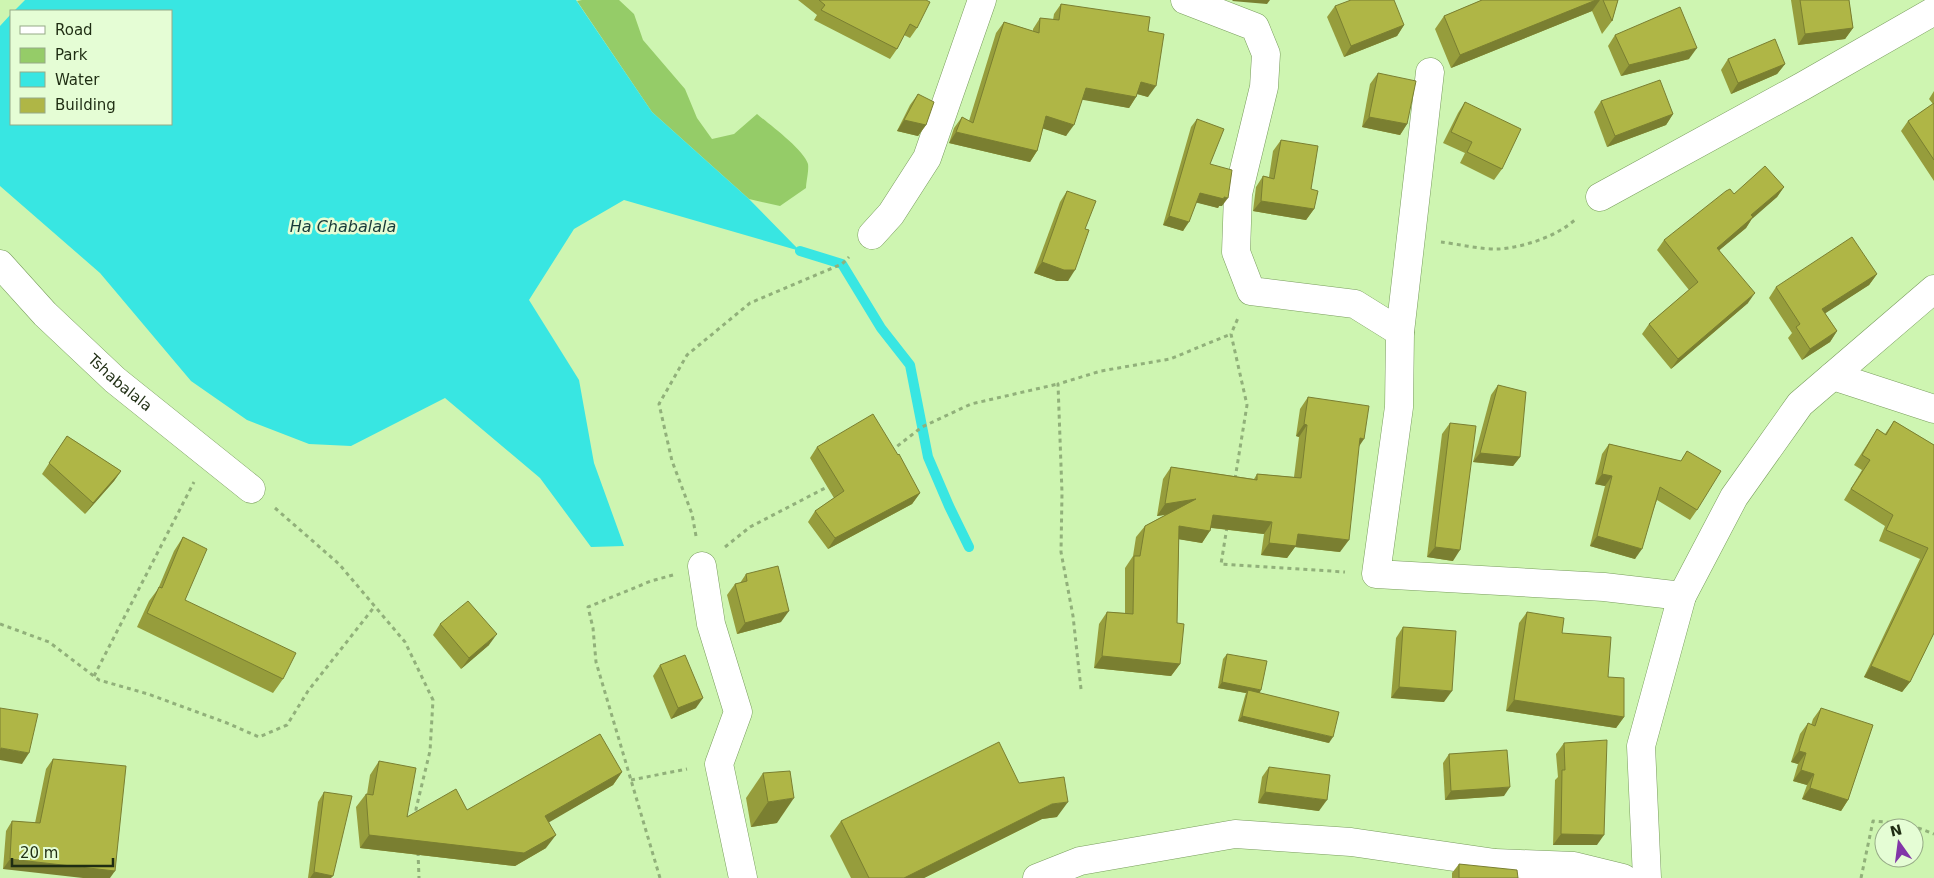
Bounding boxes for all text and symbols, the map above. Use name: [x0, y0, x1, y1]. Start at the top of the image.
legend: [10, 10, 172, 125]
text: Road: [55, 21, 93, 39]
text: Park: [55, 46, 88, 64]
text: Water: [55, 71, 100, 89]
text: Building: [55, 96, 116, 114]
water label: Ha Chabalala: [290, 217, 396, 236]
street label: Tshabalala: [83, 350, 156, 415]
north arrow: [1874, 818, 1924, 868]
text: N: [1888, 821, 1903, 840]
scale bar: [12, 836, 114, 868]
text: 20 m: [20, 844, 58, 862]

